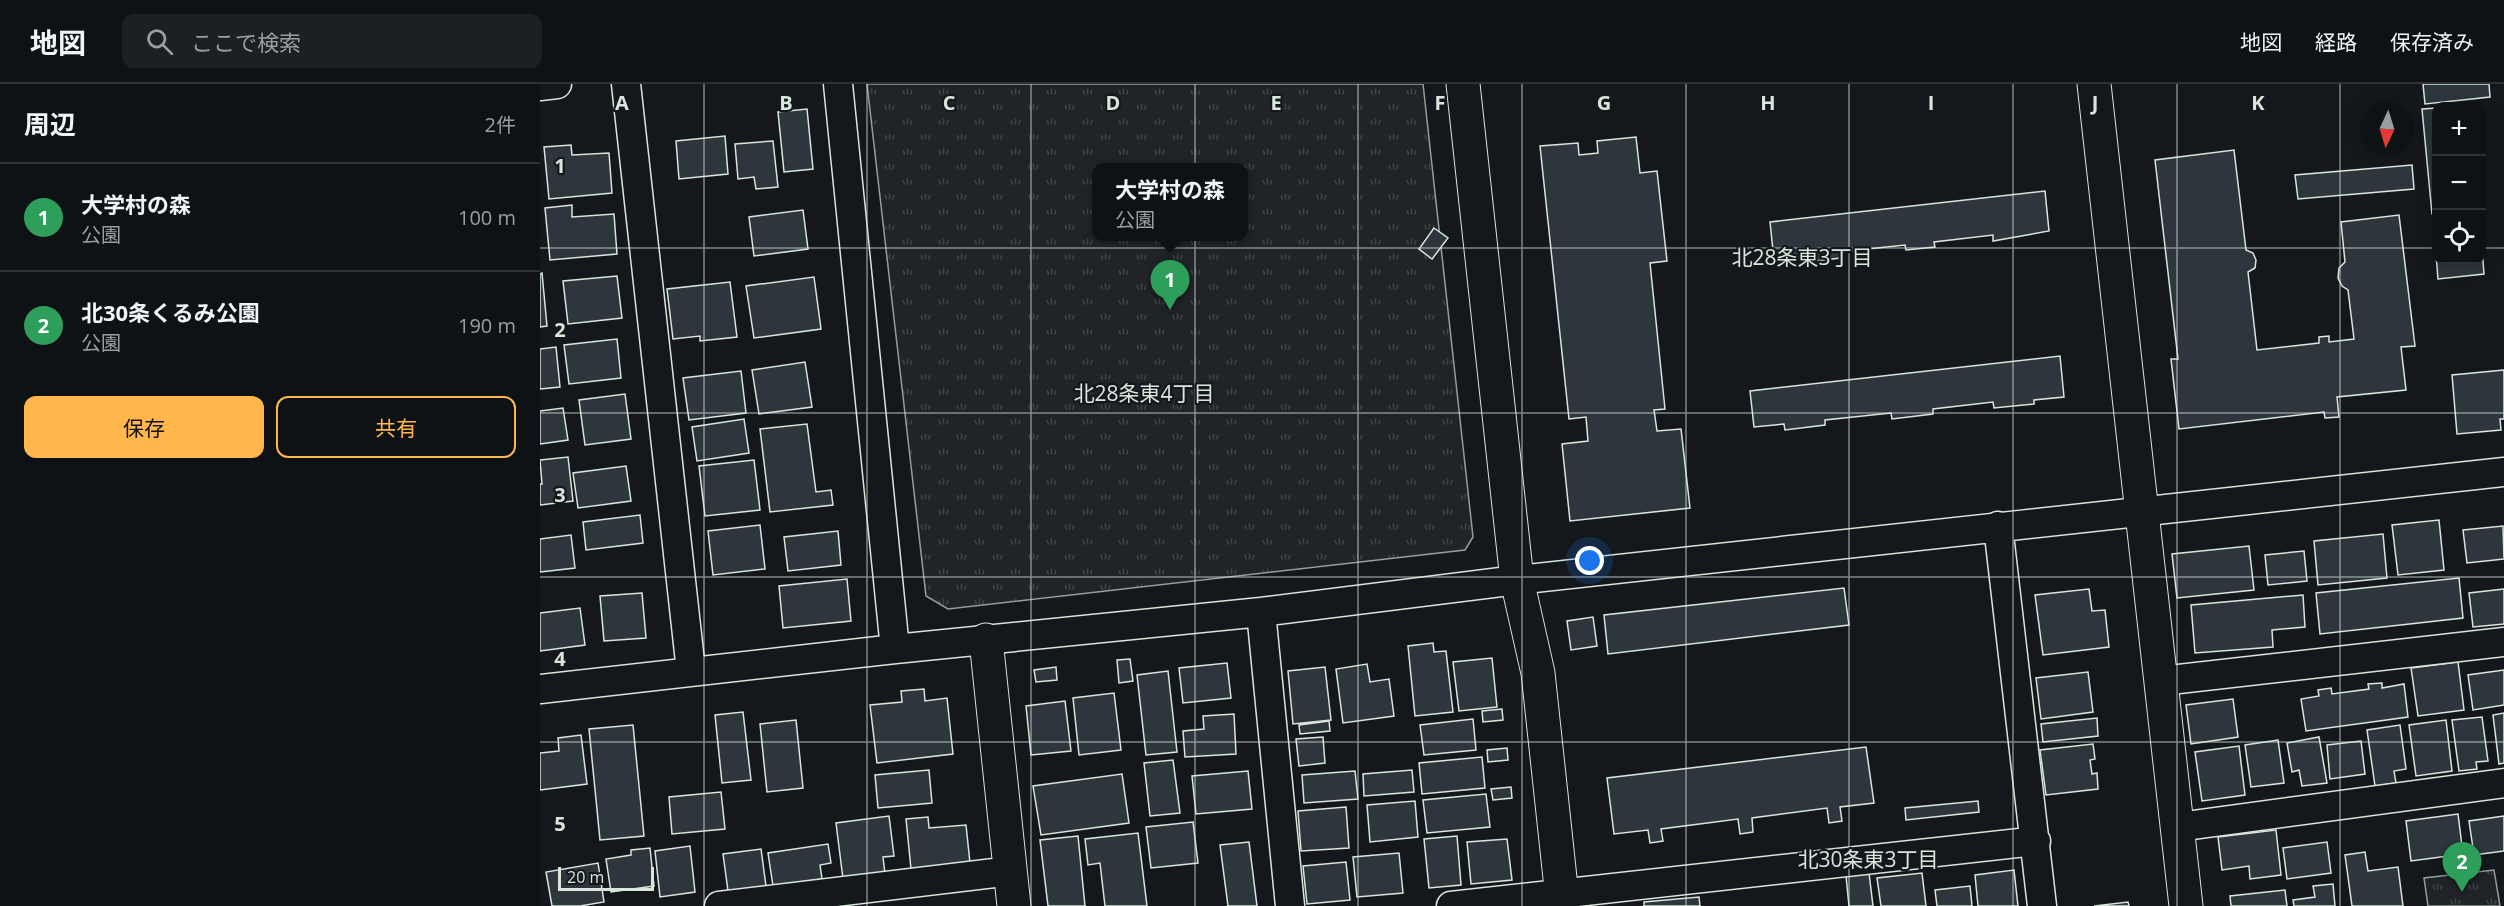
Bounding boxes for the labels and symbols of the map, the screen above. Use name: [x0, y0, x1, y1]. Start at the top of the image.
text: A: [615, 89, 629, 116]
text: B: [779, 89, 793, 116]
text: C: [943, 89, 956, 116]
text: D: [1106, 89, 1120, 116]
text: E: [1270, 89, 1282, 116]
text: F: [1435, 89, 1445, 116]
text: G: [1597, 89, 1611, 116]
text: H: [1760, 89, 1776, 116]
text: I: [1928, 89, 1934, 116]
text: J: [2090, 89, 2098, 116]
text: K: [2251, 89, 2265, 116]
north arrow: [2360, 102, 2414, 156]
text: 1: [554, 152, 566, 179]
district label: 北28条東3丁目: [1731, 243, 1873, 271]
pin: 1: [1150, 260, 1190, 310]
text: 2: [554, 316, 566, 343]
district label: 北28条東4丁目: [1073, 379, 1215, 407]
text: 3: [554, 481, 566, 508]
your location: [1575, 546, 1604, 575]
text: 4: [554, 645, 566, 672]
text: 5: [554, 810, 566, 837]
pin: 2: [2442, 842, 2482, 892]
district label: 北30条東3丁目: [1797, 845, 1939, 873]
scale bar: [558, 864, 654, 892]

